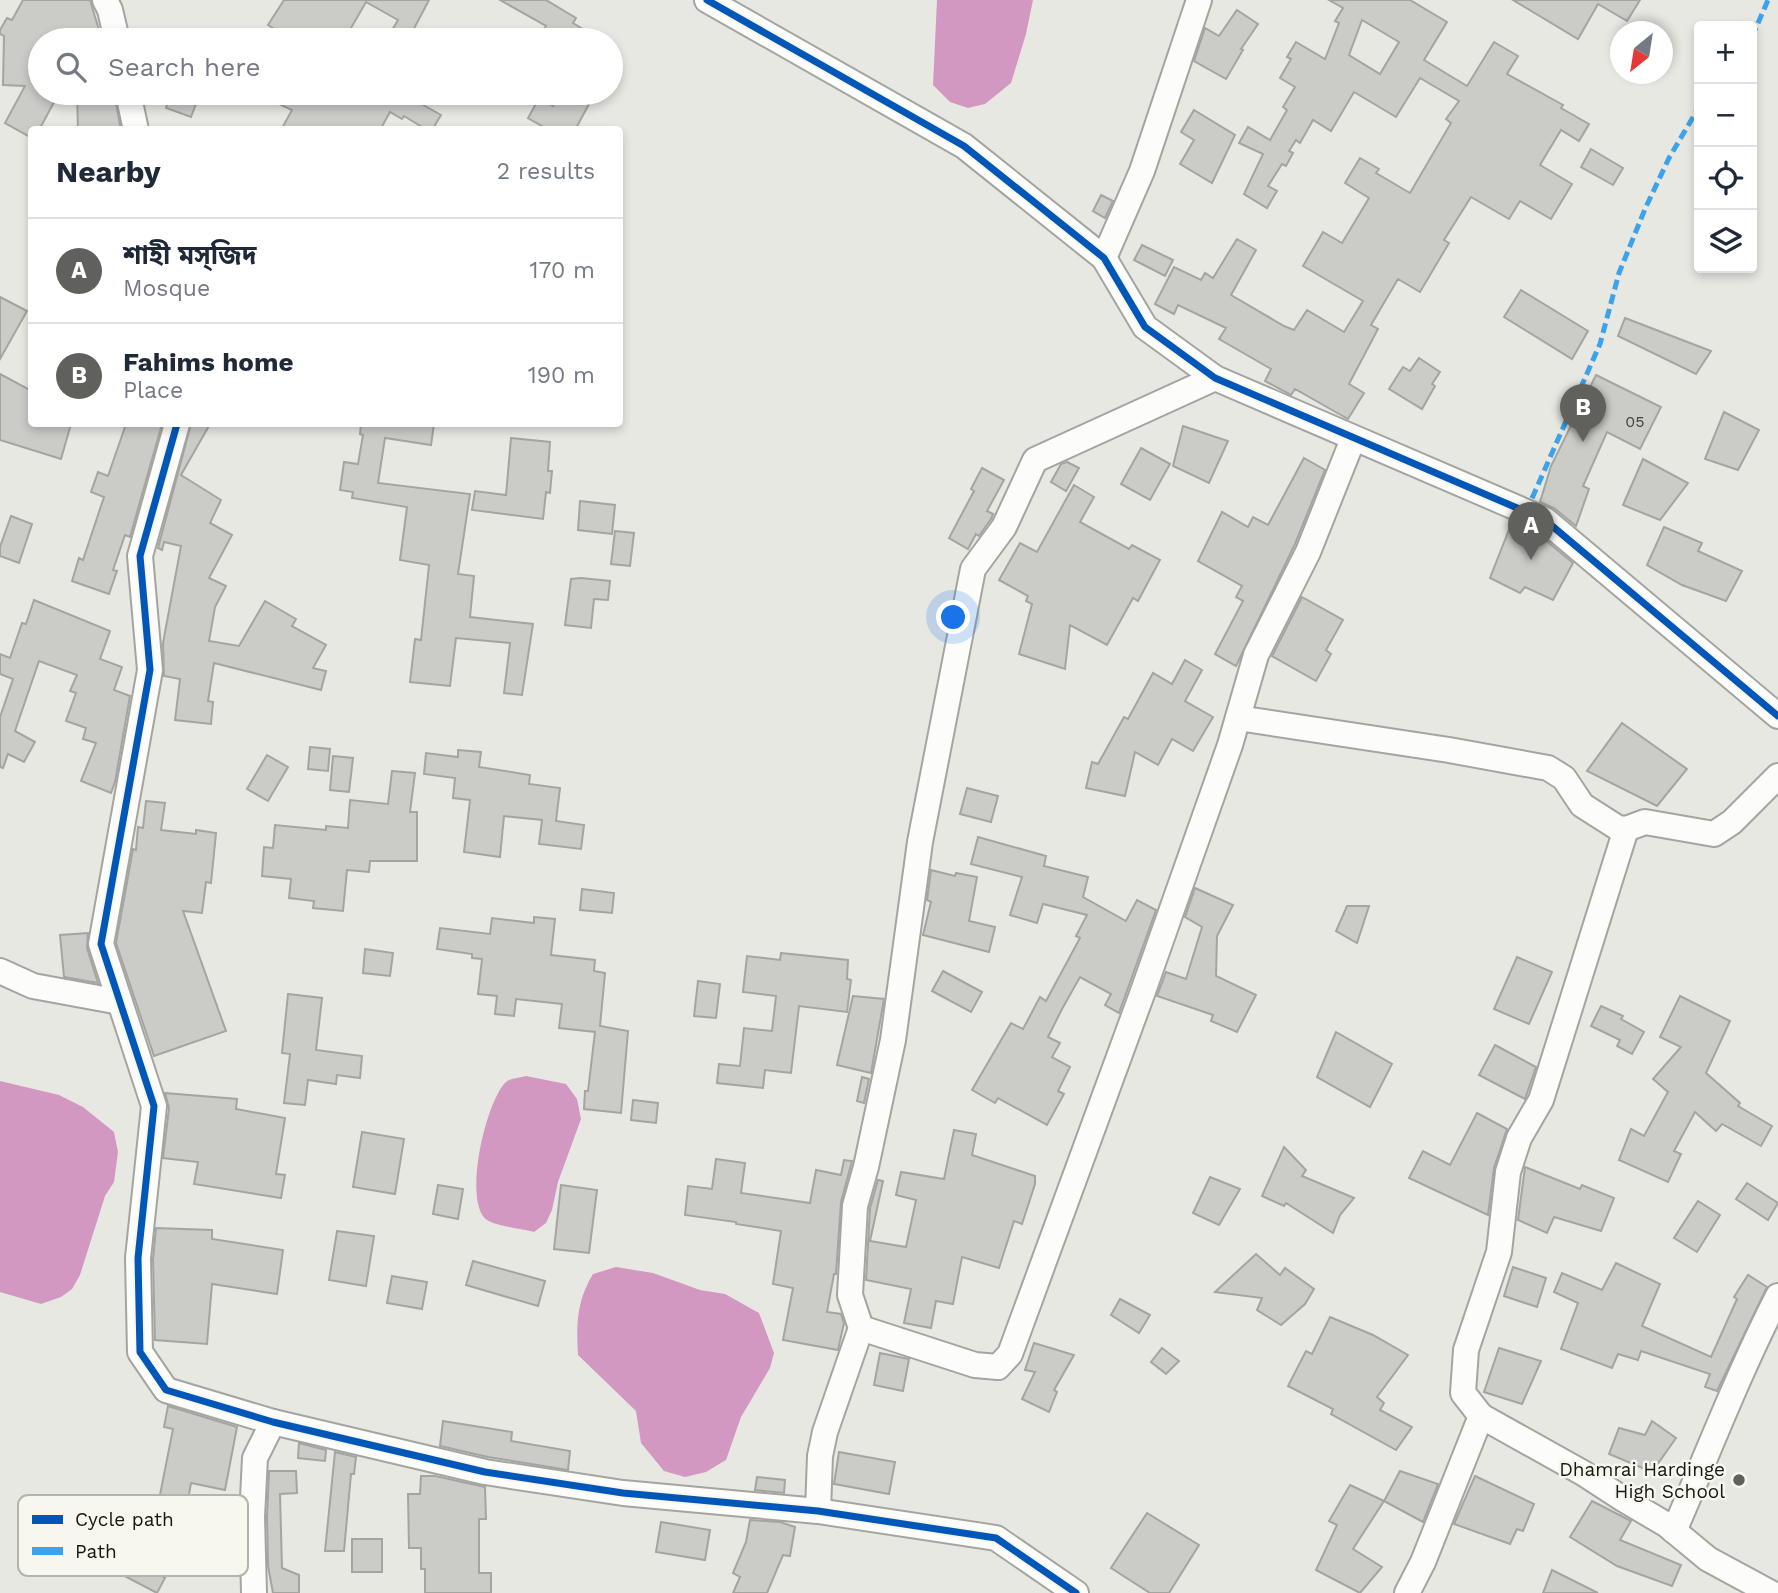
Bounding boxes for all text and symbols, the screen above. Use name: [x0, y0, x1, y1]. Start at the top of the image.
north arrow: [1610, 21, 1673, 84]
map controls: [1694, 21, 1757, 273]
button: +: [1694, 21, 1757, 84]
search box: [28, 28, 623, 105]
icon: search: [52, 48, 90, 86]
text: Search here: [108, 52, 260, 82]
button: −: [1694, 84, 1757, 147]
button: locate: [1694, 147, 1757, 210]
text: Nearby: [56, 154, 161, 189]
text: 2 results: [497, 158, 595, 185]
button: layers: [1694, 210, 1757, 273]
text: শাহী মস্জিদ: [123, 240, 256, 270]
text: A: [71, 257, 87, 284]
text: 170 m: [530, 257, 595, 284]
text: Mosque: [123, 275, 210, 302]
text: Fahims home: [123, 347, 293, 377]
text: B: [71, 362, 87, 389]
text: 190 m: [528, 362, 595, 389]
text: Place: [123, 377, 183, 404]
pin: B: [1560, 384, 1606, 442]
house number: 05: [1625, 412, 1645, 431]
pin: A: [1508, 502, 1554, 560]
your location: [936, 600, 970, 634]
place label: Dhamrai Hardinge High School: [1559, 1458, 1725, 1503]
marker: Dhamrai Hardinge High School: [1731, 1472, 1747, 1488]
legend: [18, 1495, 248, 1576]
text: Cycle path: [75, 1508, 174, 1531]
text: Path: [75, 1540, 117, 1563]

